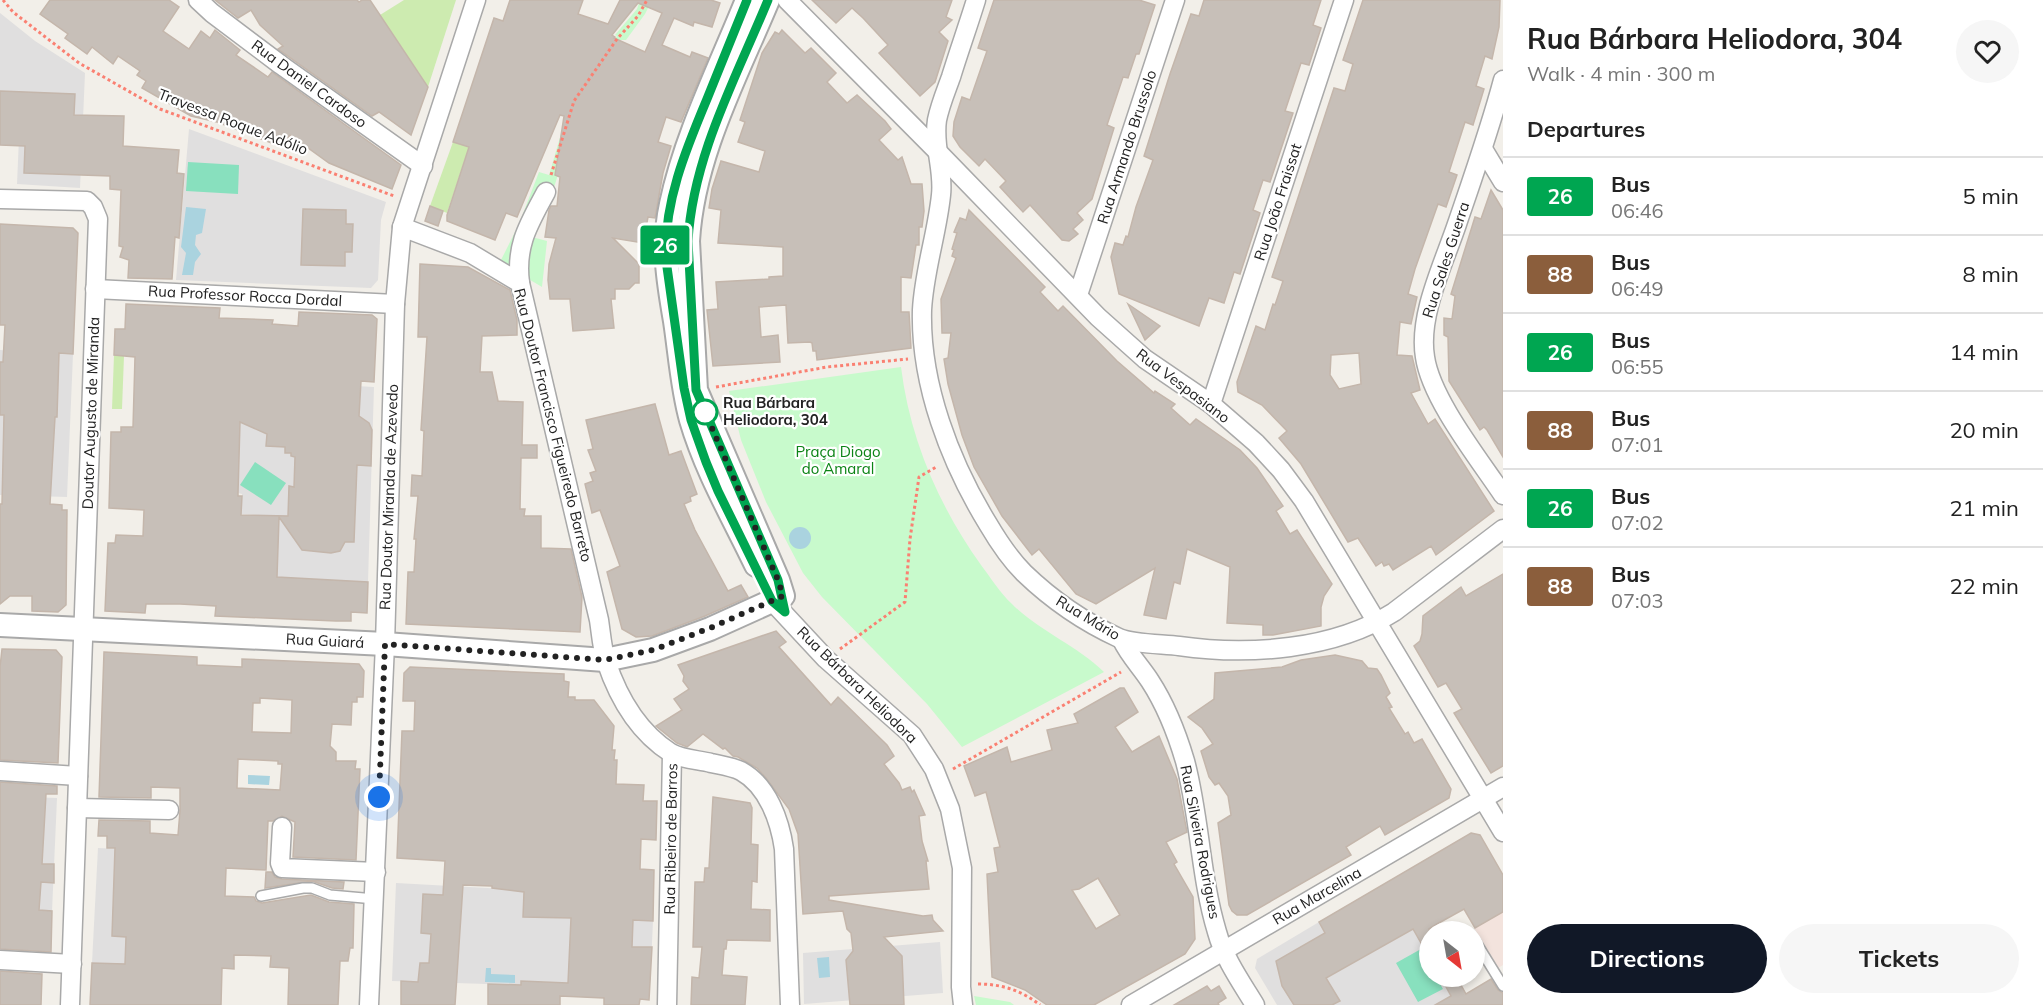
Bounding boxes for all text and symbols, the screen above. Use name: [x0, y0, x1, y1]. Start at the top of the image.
button: heart: [1956, 20, 2019, 83]
text: Rua Bárbara Heliodora, 304: [1527, 21, 1902, 56]
street label: Rua Daniel Cardoso: [248, 35, 371, 132]
text: Walk · 4 min · 300 m: [1527, 61, 1715, 86]
street label: Rua Armando Brussolo: [1093, 67, 1160, 226]
street label: Travessa Roque Adólio: [156, 84, 311, 159]
text: Departures: [1527, 115, 1645, 143]
street label: Rua João Fraissat: [1250, 141, 1305, 263]
text: Bus: [1611, 170, 1650, 198]
text: 5 min: [1963, 182, 2019, 210]
text: 26: [1547, 183, 1573, 209]
text: 06:46: [1611, 198, 1664, 223]
street label: Rua Sales Guerra: [1418, 199, 1473, 320]
line badge: 26: [638, 226, 692, 264]
text: 26: [652, 232, 678, 258]
text: Bus: [1611, 248, 1650, 276]
text: 8 min: [1963, 260, 2019, 288]
text: 88: [1547, 261, 1573, 287]
text: 06:49: [1611, 276, 1664, 301]
street label: Rua Professor Rocca Dordal: [148, 281, 343, 310]
street label: Rua Doutor Francisco Figueiredo Barreto: [510, 286, 597, 564]
street label: Doutor Augusto de Miranda: [78, 316, 103, 510]
text: Bus: [1611, 326, 1650, 354]
text: 14 min: [1949, 338, 2019, 366]
text: 26: [1547, 339, 1573, 365]
street label: Rua Vespasiano: [1133, 344, 1234, 427]
text: 06:55: [1611, 354, 1664, 379]
street label: Rua Doutor Miranda de Azevedo: [375, 384, 402, 610]
place label: Rua Bárbara Heliodora, 304: [723, 393, 828, 429]
marker: Rua Bárbara Heliodora, 304: [692, 399, 718, 425]
text: Bus: [1611, 404, 1650, 432]
text: 20 min: [1949, 416, 2019, 444]
text: 88: [1547, 417, 1573, 443]
text: 07:01: [1611, 432, 1664, 457]
park label: Praça Diogo do Amaral: [795, 442, 881, 478]
text: Bus: [1611, 482, 1650, 510]
text: 21 min: [1949, 494, 2019, 522]
text: 26: [1547, 495, 1573, 521]
text: 07:02: [1611, 510, 1664, 535]
text: Bus: [1611, 560, 1650, 588]
text: 22 min: [1949, 572, 2019, 600]
text: 88: [1547, 573, 1573, 599]
text: 07:03: [1611, 588, 1664, 613]
street label: Rua Mário: [1053, 591, 1124, 644]
street label: Rua Bárbara Heliodora: [793, 622, 922, 747]
street label: Rua Guiará: [285, 629, 365, 652]
street label: Rua Ribeiro de Barros: [660, 763, 681, 915]
street label: Rua Silveira Rodrigues: [1176, 763, 1225, 920]
your location: [364, 782, 394, 812]
street label: Rua Marcelina: [1269, 862, 1365, 929]
north arrow: [1419, 921, 1485, 987]
map controls: [1419, 921, 1485, 987]
button: Directions: [1527, 924, 1767, 993]
button: Tickets: [1779, 924, 2019, 993]

